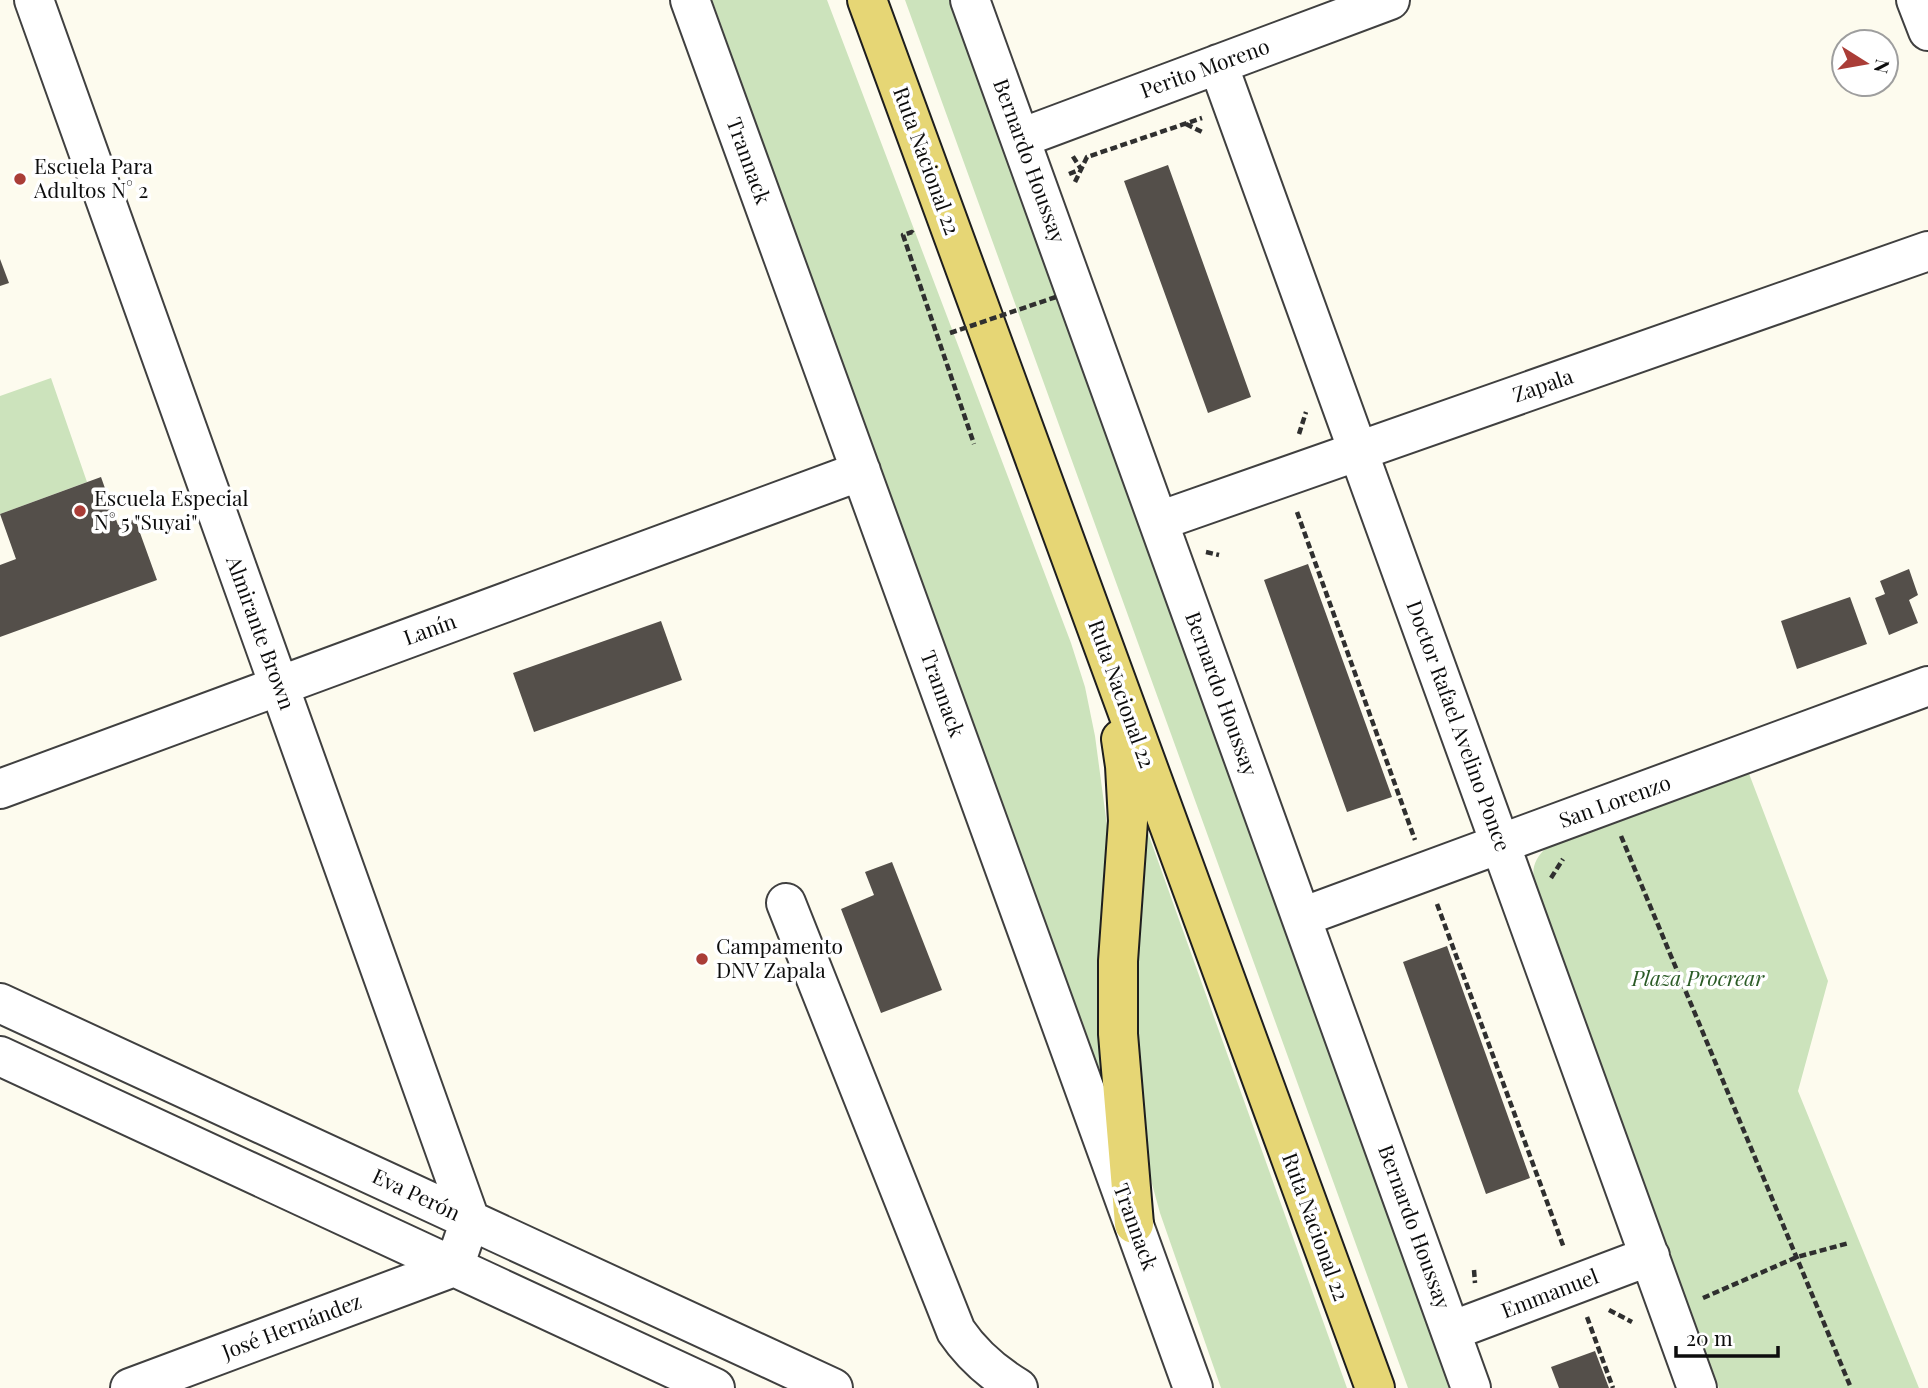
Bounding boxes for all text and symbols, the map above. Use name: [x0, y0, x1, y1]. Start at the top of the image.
north arrow: [1830, 28, 1900, 98]
street label: Perito Moreno: [1136, 31, 1273, 103]
text: N: [1869, 57, 1897, 76]
street label: Bernardo Houssay: [988, 74, 1074, 247]
street label: Ruta Nacional 22: [888, 82, 968, 238]
street label: Trannack: [721, 113, 779, 208]
place label: Escuela Para Adultos N° 2: [33, 151, 154, 203]
marker: Escuela Para Adultos N° 2: [12, 171, 28, 187]
street label: Zapala: [1508, 361, 1577, 407]
place label: Escuela Especial N° 5 "Suyai": [94, 483, 248, 535]
marker: Escuela Especial N° 5 "Suyai": [72, 503, 88, 519]
street label: Almirante Brown: [221, 551, 303, 713]
street label: Doctor Rafael Avelino Ponce: [1401, 596, 1518, 855]
street label: Lanín: [399, 606, 460, 651]
street label: Bernardo Houssay: [1180, 607, 1266, 780]
street label: Ruta Nacional 22: [1083, 615, 1163, 771]
street label: Trannack: [915, 646, 973, 741]
street label: San Lorenzo: [1555, 767, 1674, 833]
place label: Campamento DNV Zapala: [716, 931, 843, 983]
marker: Campamento DNV Zapala: [694, 951, 710, 967]
park label: Plaza Procrear: [1631, 963, 1765, 991]
street label: Bernardo Houssay: [1373, 1140, 1459, 1313]
street label: Ruta Nacional 22: [1277, 1148, 1357, 1304]
street label: Eva Perón: [368, 1161, 466, 1226]
street label: Trannack: [1108, 1179, 1166, 1274]
street label: Emmanuel: [1497, 1261, 1602, 1323]
street label: José Hernández: [217, 1286, 365, 1365]
scale bar: [1676, 1314, 1778, 1358]
text: 20 m: [1686, 1323, 1733, 1351]

